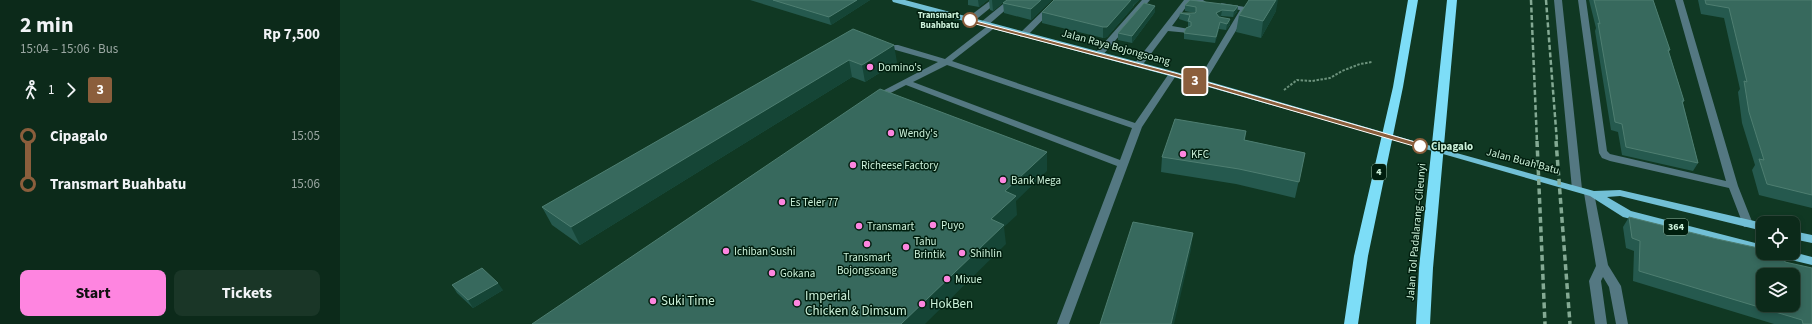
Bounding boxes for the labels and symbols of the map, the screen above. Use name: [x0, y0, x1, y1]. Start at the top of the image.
place label: Transmart Buahbatu: [918, 9, 960, 32]
marker: Transmart Buahbatu: [962, 12, 978, 28]
street label: Jalan Raya Bojongsoang: [1060, 25, 1172, 69]
place label: Domino's: [878, 60, 922, 75]
marker: Domino's: [865, 62, 875, 72]
line badge: 3: [1182, 68, 1208, 94]
place label: Wendy's: [899, 126, 938, 141]
marker: Wendy's: [886, 128, 896, 138]
marker: Cipagalo: [1412, 138, 1428, 154]
place label: Cipagalo: [1431, 139, 1473, 154]
street label: Jalan Buah Batu: [1485, 144, 1561, 178]
place label: KFC: [1191, 147, 1209, 162]
marker: KFC: [1178, 149, 1188, 159]
place label: Richeese Factory: [861, 158, 938, 173]
marker: Richeese Factory: [848, 160, 858, 170]
street label: Jalan Tol Padalarang–Cileunyi: [1403, 163, 1429, 301]
road number: 4: [1372, 164, 1386, 180]
place label: Bank Mega: [1011, 173, 1061, 188]
marker: Bank Mega: [998, 175, 1008, 185]
place label: Es Teler 77: [790, 195, 838, 210]
marker: Es Teler 77: [777, 197, 787, 207]
place label: Puyo: [941, 218, 964, 233]
place label: Transmart: [867, 219, 915, 234]
road number: 364: [1664, 219, 1688, 235]
marker: Puyo: [928, 220, 938, 230]
marker: Transmart: [854, 221, 864, 231]
place label: Tahu Brintik: [914, 234, 945, 262]
marker: Transmart Bojongsoang: [862, 239, 872, 249]
marker: Tahu Brintik: [901, 242, 911, 252]
place label: Ichiban Sushi: [734, 244, 795, 259]
marker: Ichiban Sushi: [721, 246, 731, 256]
place label: Shihlin: [970, 246, 1002, 261]
marker: Shihlin: [957, 248, 967, 258]
place label: Transmart Bojongsoang: [837, 250, 898, 278]
place label: Gokana: [780, 266, 815, 281]
marker: Gokana: [767, 268, 777, 278]
place label: Mixue: [955, 272, 983, 287]
marker: Mixue: [942, 274, 952, 284]
place label: Imperial Chicken & Dimsum: [805, 287, 907, 320]
place label: Suki Time: [661, 292, 715, 310]
place label: HokBen: [930, 295, 973, 313]
marker: Suki Time: [648, 296, 658, 306]
marker: Imperial Chicken & Dimsum: [792, 298, 802, 308]
marker: HokBen: [917, 299, 927, 309]

